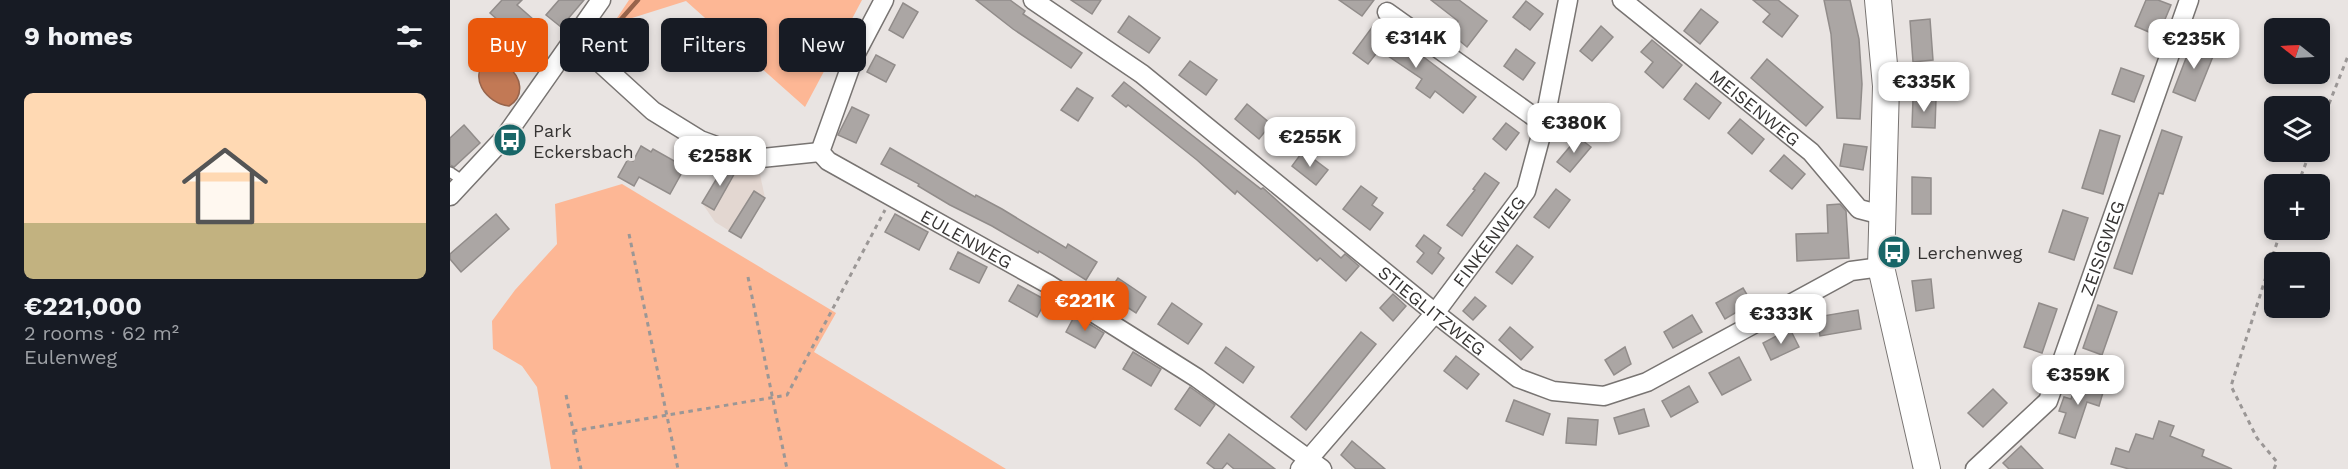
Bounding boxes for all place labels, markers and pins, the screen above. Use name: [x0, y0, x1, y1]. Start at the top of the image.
pin: €314K: [1374, 18, 1458, 69]
pin: €235K: [2152, 19, 2236, 70]
pin: €335K: [1882, 62, 1966, 113]
pin: €380K: [1532, 103, 1616, 154]
pin: €255K: [1268, 117, 1352, 168]
place label: Park Eckersbach: [533, 120, 634, 162]
bus stop icon: Park Eckersbach: [492, 122, 528, 158]
pin: €258K: [678, 136, 762, 187]
bus stop icon: Lerchenweg: [1876, 234, 1912, 270]
place label: Lerchenweg: [1917, 242, 2023, 263]
pin: €221K: [1043, 281, 1127, 332]
pin: €333K: [1739, 294, 1823, 345]
pin: €359K: [2036, 355, 2120, 406]

